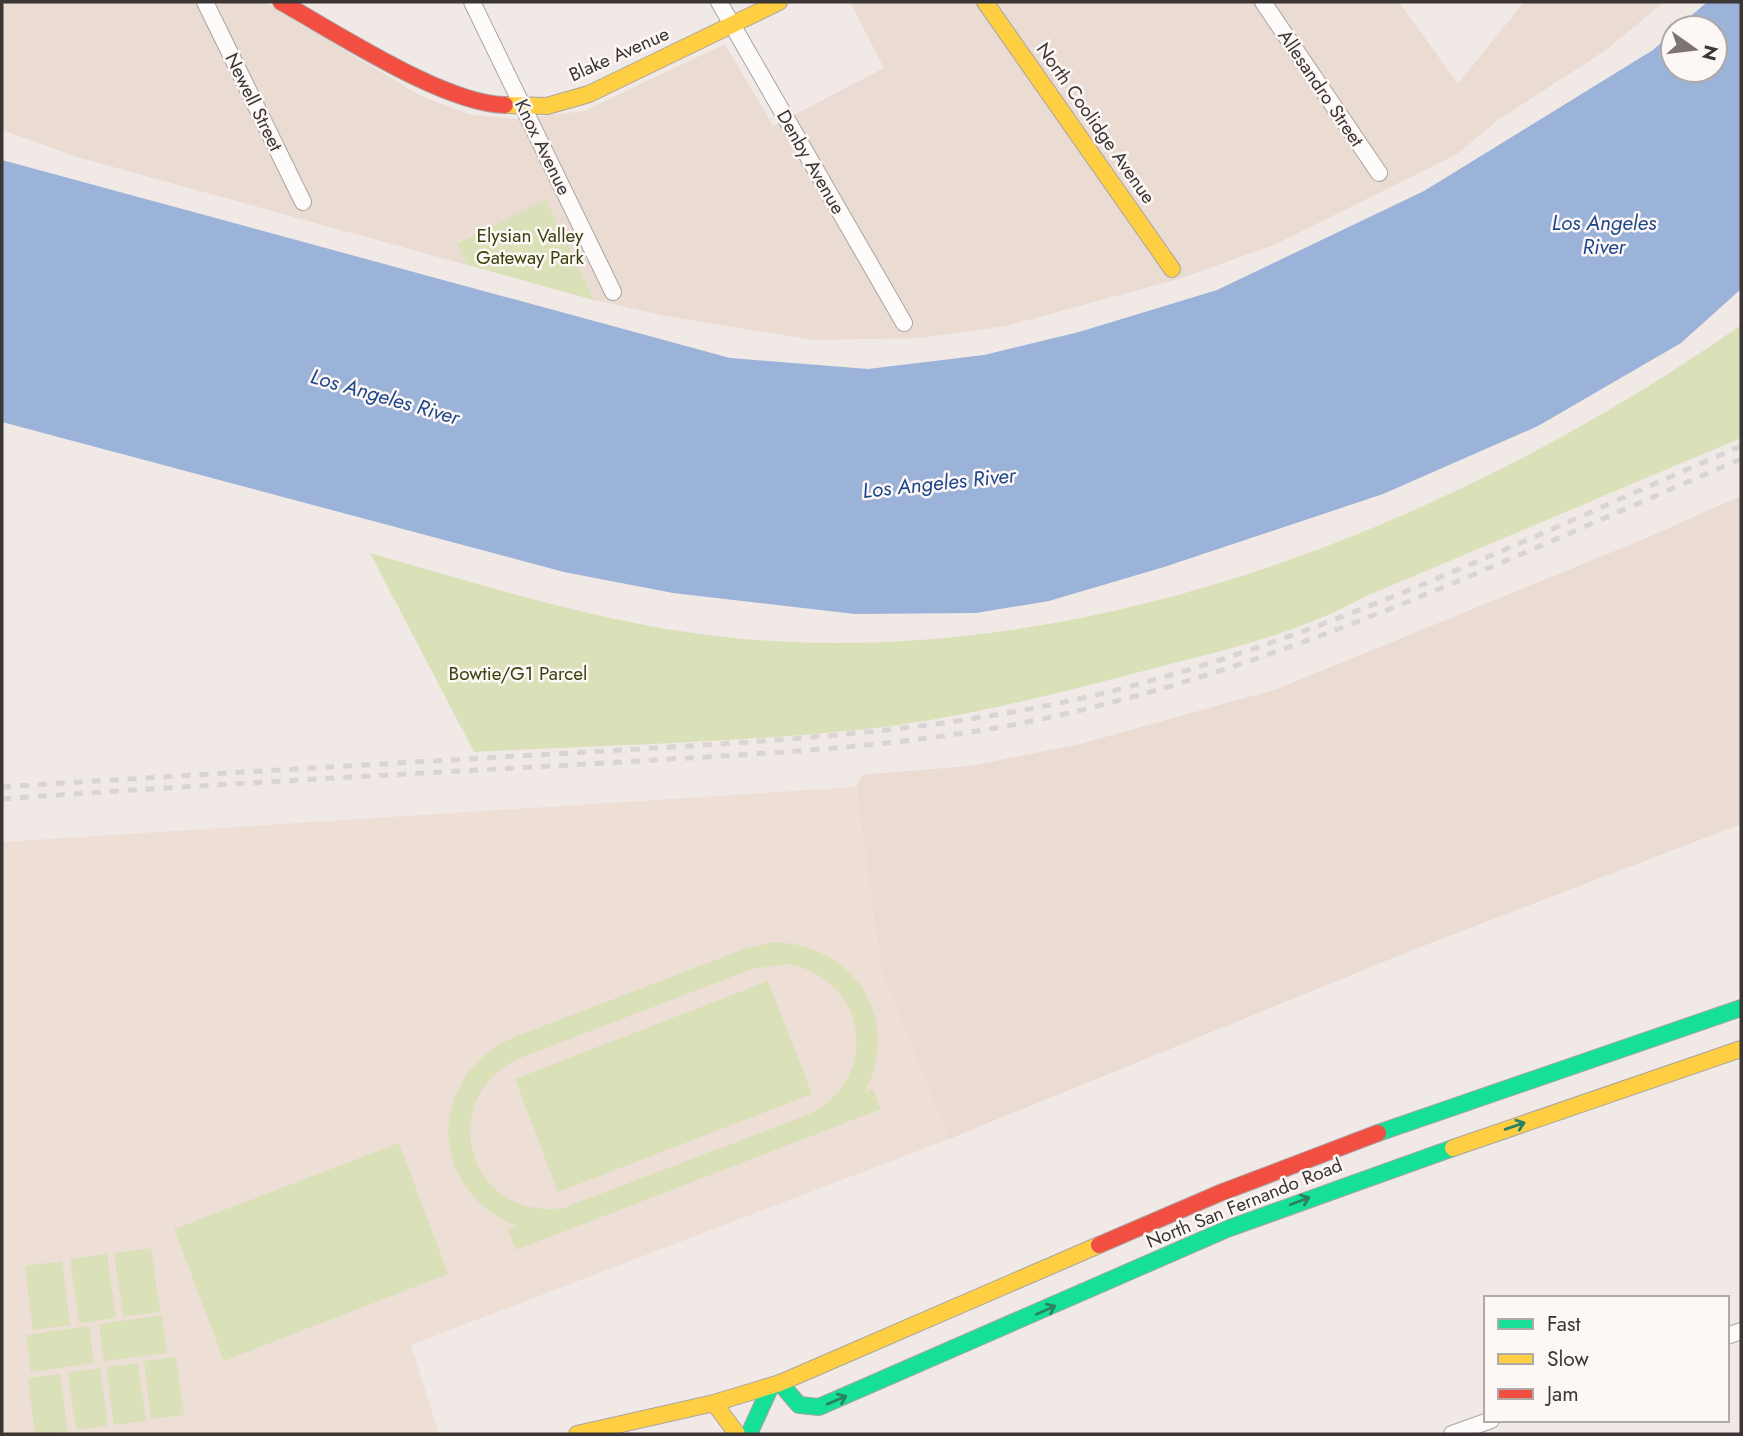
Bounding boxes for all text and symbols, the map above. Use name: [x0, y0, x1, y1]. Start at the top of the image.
north arrow: [1659, 14, 1729, 84]
street label: Blake Avenue: [565, 20, 673, 88]
street label: Allesandro Street: [1272, 24, 1371, 152]
street label: North Coolidge Avenue: [1030, 37, 1162, 209]
text: N: [1695, 42, 1725, 64]
street label: Newell Street: [219, 48, 290, 156]
street label: Knox Avenue: [508, 94, 578, 200]
street label: Denby Avenue: [770, 105, 852, 219]
water label: Los Angeles River: [1552, 208, 1657, 262]
park label: Elysian Valley Gateway Park: [476, 222, 585, 271]
water label: Los Angeles River: [307, 361, 464, 433]
water label: Los Angeles River: [861, 460, 1018, 506]
park label: Bowtie/G1 Parcel: [449, 660, 587, 687]
one-way arrow: [1503, 1119, 1525, 1131]
street label: North San Fernando Road: [1142, 1151, 1346, 1255]
one-way arrow: [1288, 1194, 1310, 1207]
legend: [1484, 1296, 1729, 1422]
one-way arrow: [1034, 1303, 1056, 1316]
text: Fast: [1547, 1309, 1580, 1339]
text: Slow: [1547, 1344, 1589, 1374]
text: Jam: [1544, 1379, 1579, 1409]
one-way arrow: [825, 1392, 847, 1405]

